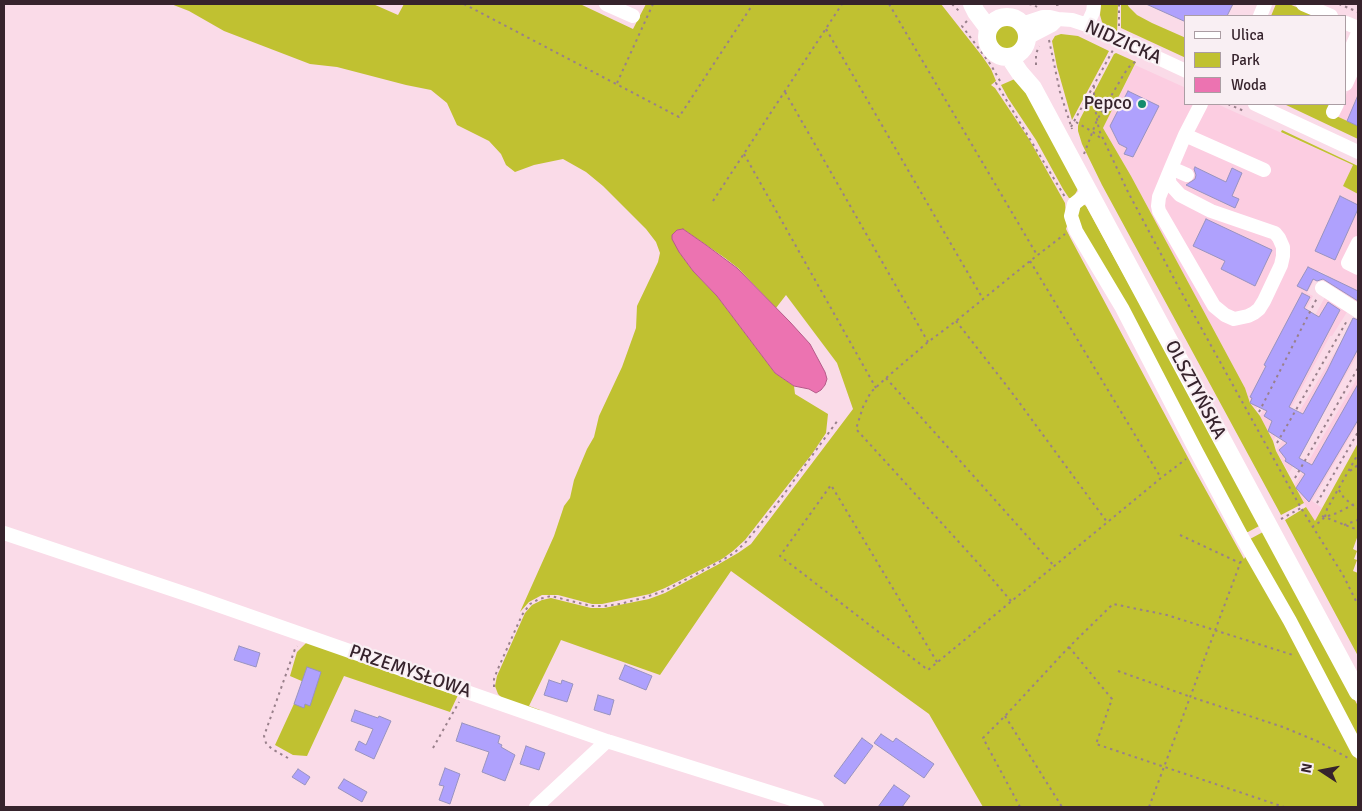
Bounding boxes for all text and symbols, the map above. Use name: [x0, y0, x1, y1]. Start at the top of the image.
legend: [1184, 15, 1347, 105]
street label: NIDZICKA: [1081, 16, 1165, 70]
text: Ulica: [1231, 26, 1264, 44]
text: Park: [1231, 51, 1260, 69]
text: Woda: [1231, 76, 1267, 94]
place label: Pepco: [1083, 93, 1132, 115]
marker: Pepco: [1136, 98, 1148, 110]
street label: OLSZTYŃSKA: [1159, 337, 1231, 443]
street label: PRZEMYSŁOWA: [346, 640, 474, 704]
north arrow: [1297, 746, 1347, 796]
text: N: [1298, 762, 1316, 774]

